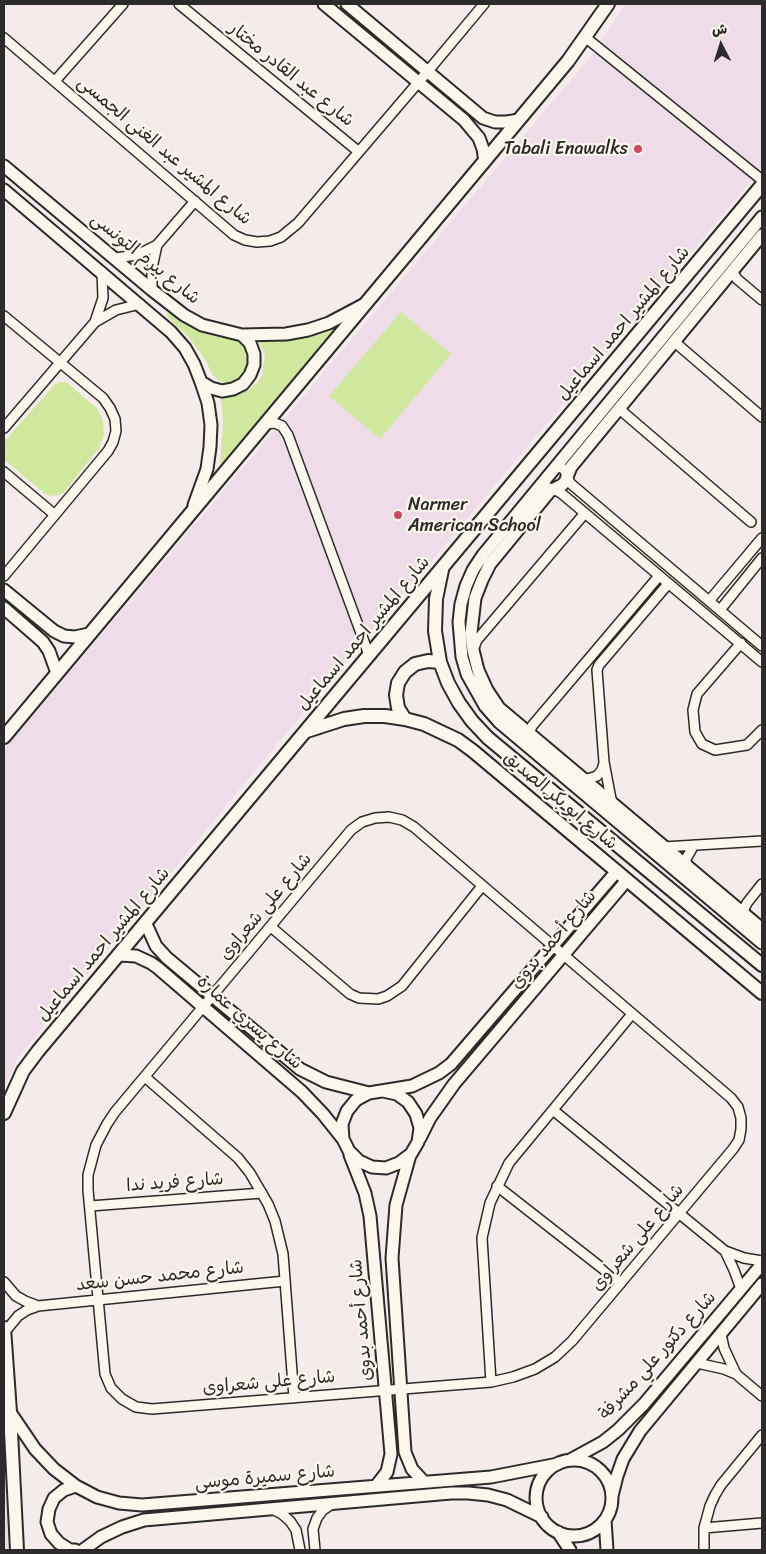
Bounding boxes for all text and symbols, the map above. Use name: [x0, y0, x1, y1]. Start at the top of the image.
text: ش: [711, 16, 728, 43]
street label: شارع عبد القادر مختار: [224, 18, 358, 132]
north arrow: [696, 20, 746, 70]
street label: شارع المشير عبد الغنى الجمسى: [73, 72, 255, 230]
place label: Tabali Enawalks: [504, 138, 628, 160]
marker: Tabali Enawalks: [632, 143, 644, 155]
street label: شارع بيرم التونسى: [86, 208, 204, 310]
street label: شارع المشير احمد اسماعيل: [553, 242, 695, 406]
place label: Narmer American School: [408, 494, 541, 536]
marker: Narmer American School: [392, 509, 404, 521]
street label: شارع المشير احمد اسماعيل: [293, 552, 435, 716]
street label: شارع ابو بكر الصديق: [499, 747, 621, 855]
street label: شارع على شعراوى: [215, 849, 317, 965]
street label: شارع المشير احمد اسماعيل: [33, 863, 175, 1027]
street label: شارع أحمد بدوى: [506, 886, 602, 994]
street label: شارع يسري عمارة: [192, 971, 306, 1075]
street label: شارع فريد ندا: [126, 1169, 224, 1197]
street label: شارع على شعراوى: [587, 1180, 689, 1296]
street label: شارع محمد حسن سعد: [75, 1257, 245, 1297]
street label: شارع أحمد بدوى: [346, 1258, 378, 1382]
street label: شارع دكتور علي مشرفة: [595, 1287, 721, 1425]
street label: شارع على شعراوى: [202, 1366, 336, 1400]
street label: شارع سميرة موسى: [194, 1461, 336, 1495]

